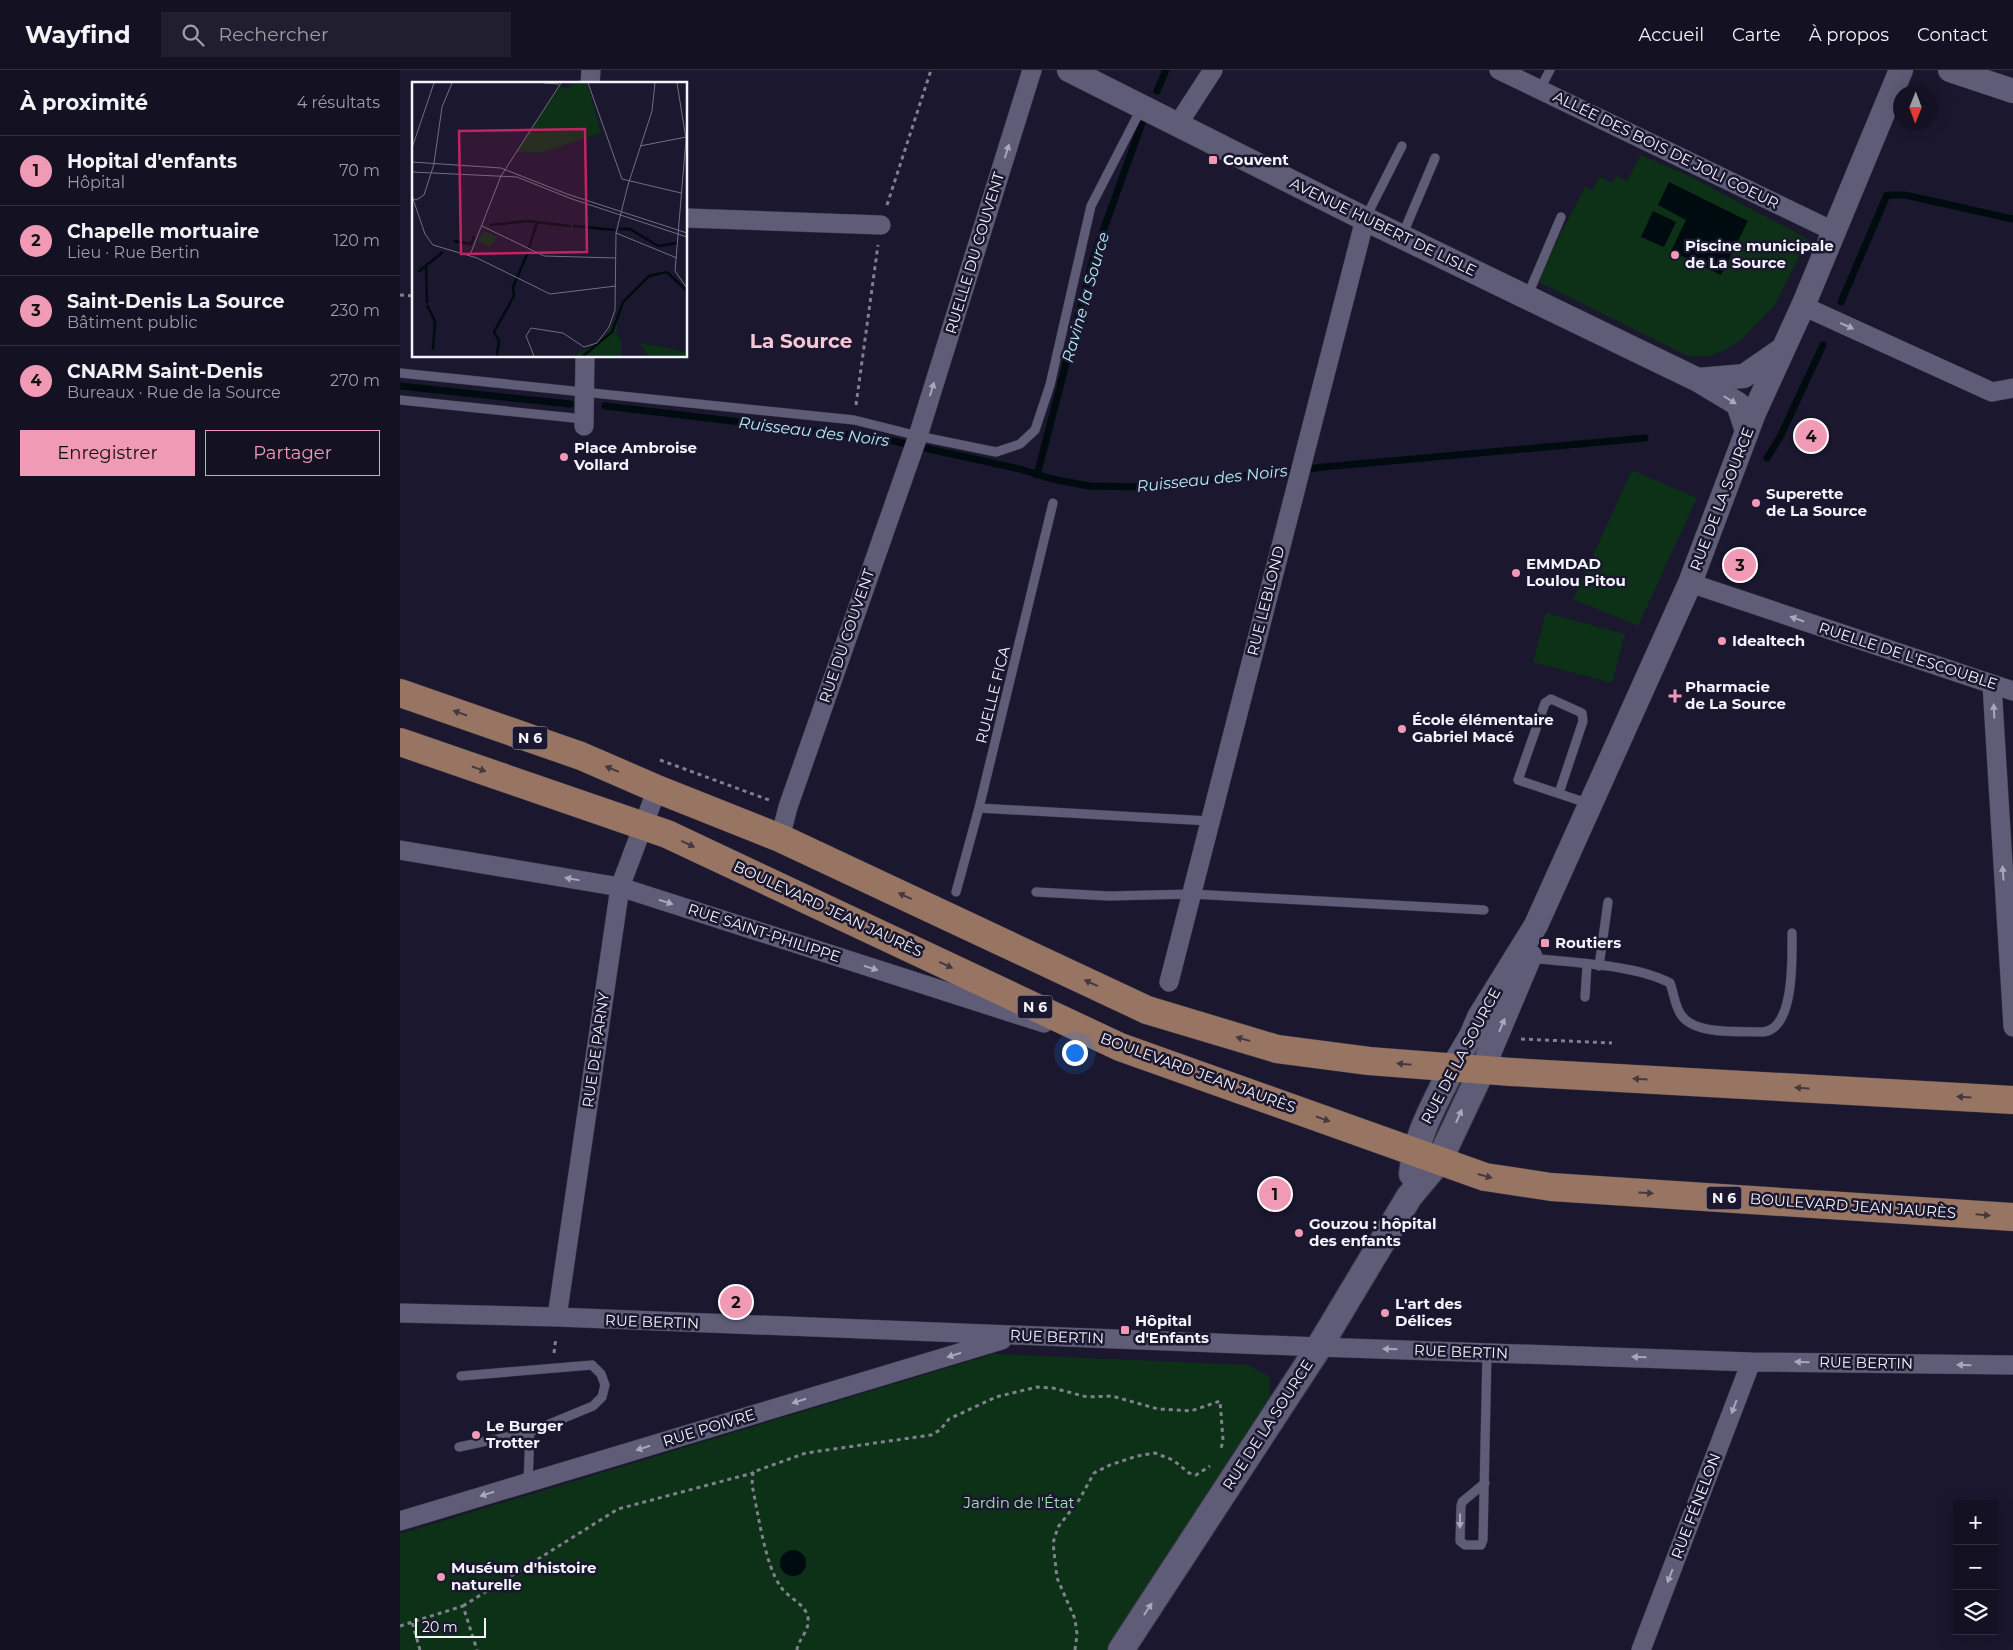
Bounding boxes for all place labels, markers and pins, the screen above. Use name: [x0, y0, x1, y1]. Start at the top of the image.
place label: Couvent: [1223, 150, 1289, 169]
marker: Couvent: [1207, 154, 1219, 166]
place label: Piscine municipale de La Source: [1685, 236, 1834, 272]
marker: Piscine municipale de La Source: [1669, 249, 1681, 261]
pin: 4: [1795, 417, 1827, 455]
place label: Place Ambroise Vollard: [573, 438, 697, 474]
marker: Place Ambroise Vollard: [558, 451, 570, 463]
place label: Superette de La Source: [1766, 484, 1867, 520]
marker: Superette de La Source: [1750, 497, 1762, 509]
pin: 3: [1724, 546, 1756, 584]
place label: EMMDAD Loulou Pitou: [1526, 554, 1626, 590]
marker: EMMDAD Loulou Pitou: [1510, 567, 1522, 579]
place label: Idealtech: [1732, 631, 1805, 650]
marker: Idealtech: [1716, 635, 1728, 647]
place label: Pharmacie de La Source: [1685, 677, 1786, 713]
marker: Pharmacie de La Source: [1669, 690, 1681, 702]
place label: École élémentaire Gabriel Macé: [1412, 710, 1554, 746]
marker: École élémentaire Gabriel Macé: [1396, 723, 1408, 735]
place label: Routiers: [1555, 933, 1621, 952]
marker: Routiers: [1539, 937, 1551, 949]
pin: 1: [1259, 1175, 1291, 1213]
place label: Gouzou : hôpital des enfants: [1309, 1214, 1436, 1250]
marker: Gouzou : hôpital des enfants: [1293, 1227, 1305, 1239]
pin: 2: [720, 1283, 752, 1321]
place label: L'art des Délices: [1395, 1294, 1462, 1330]
marker: L'art des Délices: [1379, 1307, 1391, 1319]
place label: Hôpital d'Enfants: [1135, 1311, 1209, 1347]
marker: Hôpital d'Enfants: [1119, 1324, 1131, 1336]
place label: Le Burger Trotter: [486, 1416, 564, 1452]
marker: Le Burger Trotter: [470, 1429, 482, 1441]
place label: Muséum d'histoire naturelle: [451, 1558, 596, 1594]
marker: Muséum d'histoire naturelle: [435, 1571, 447, 1583]

